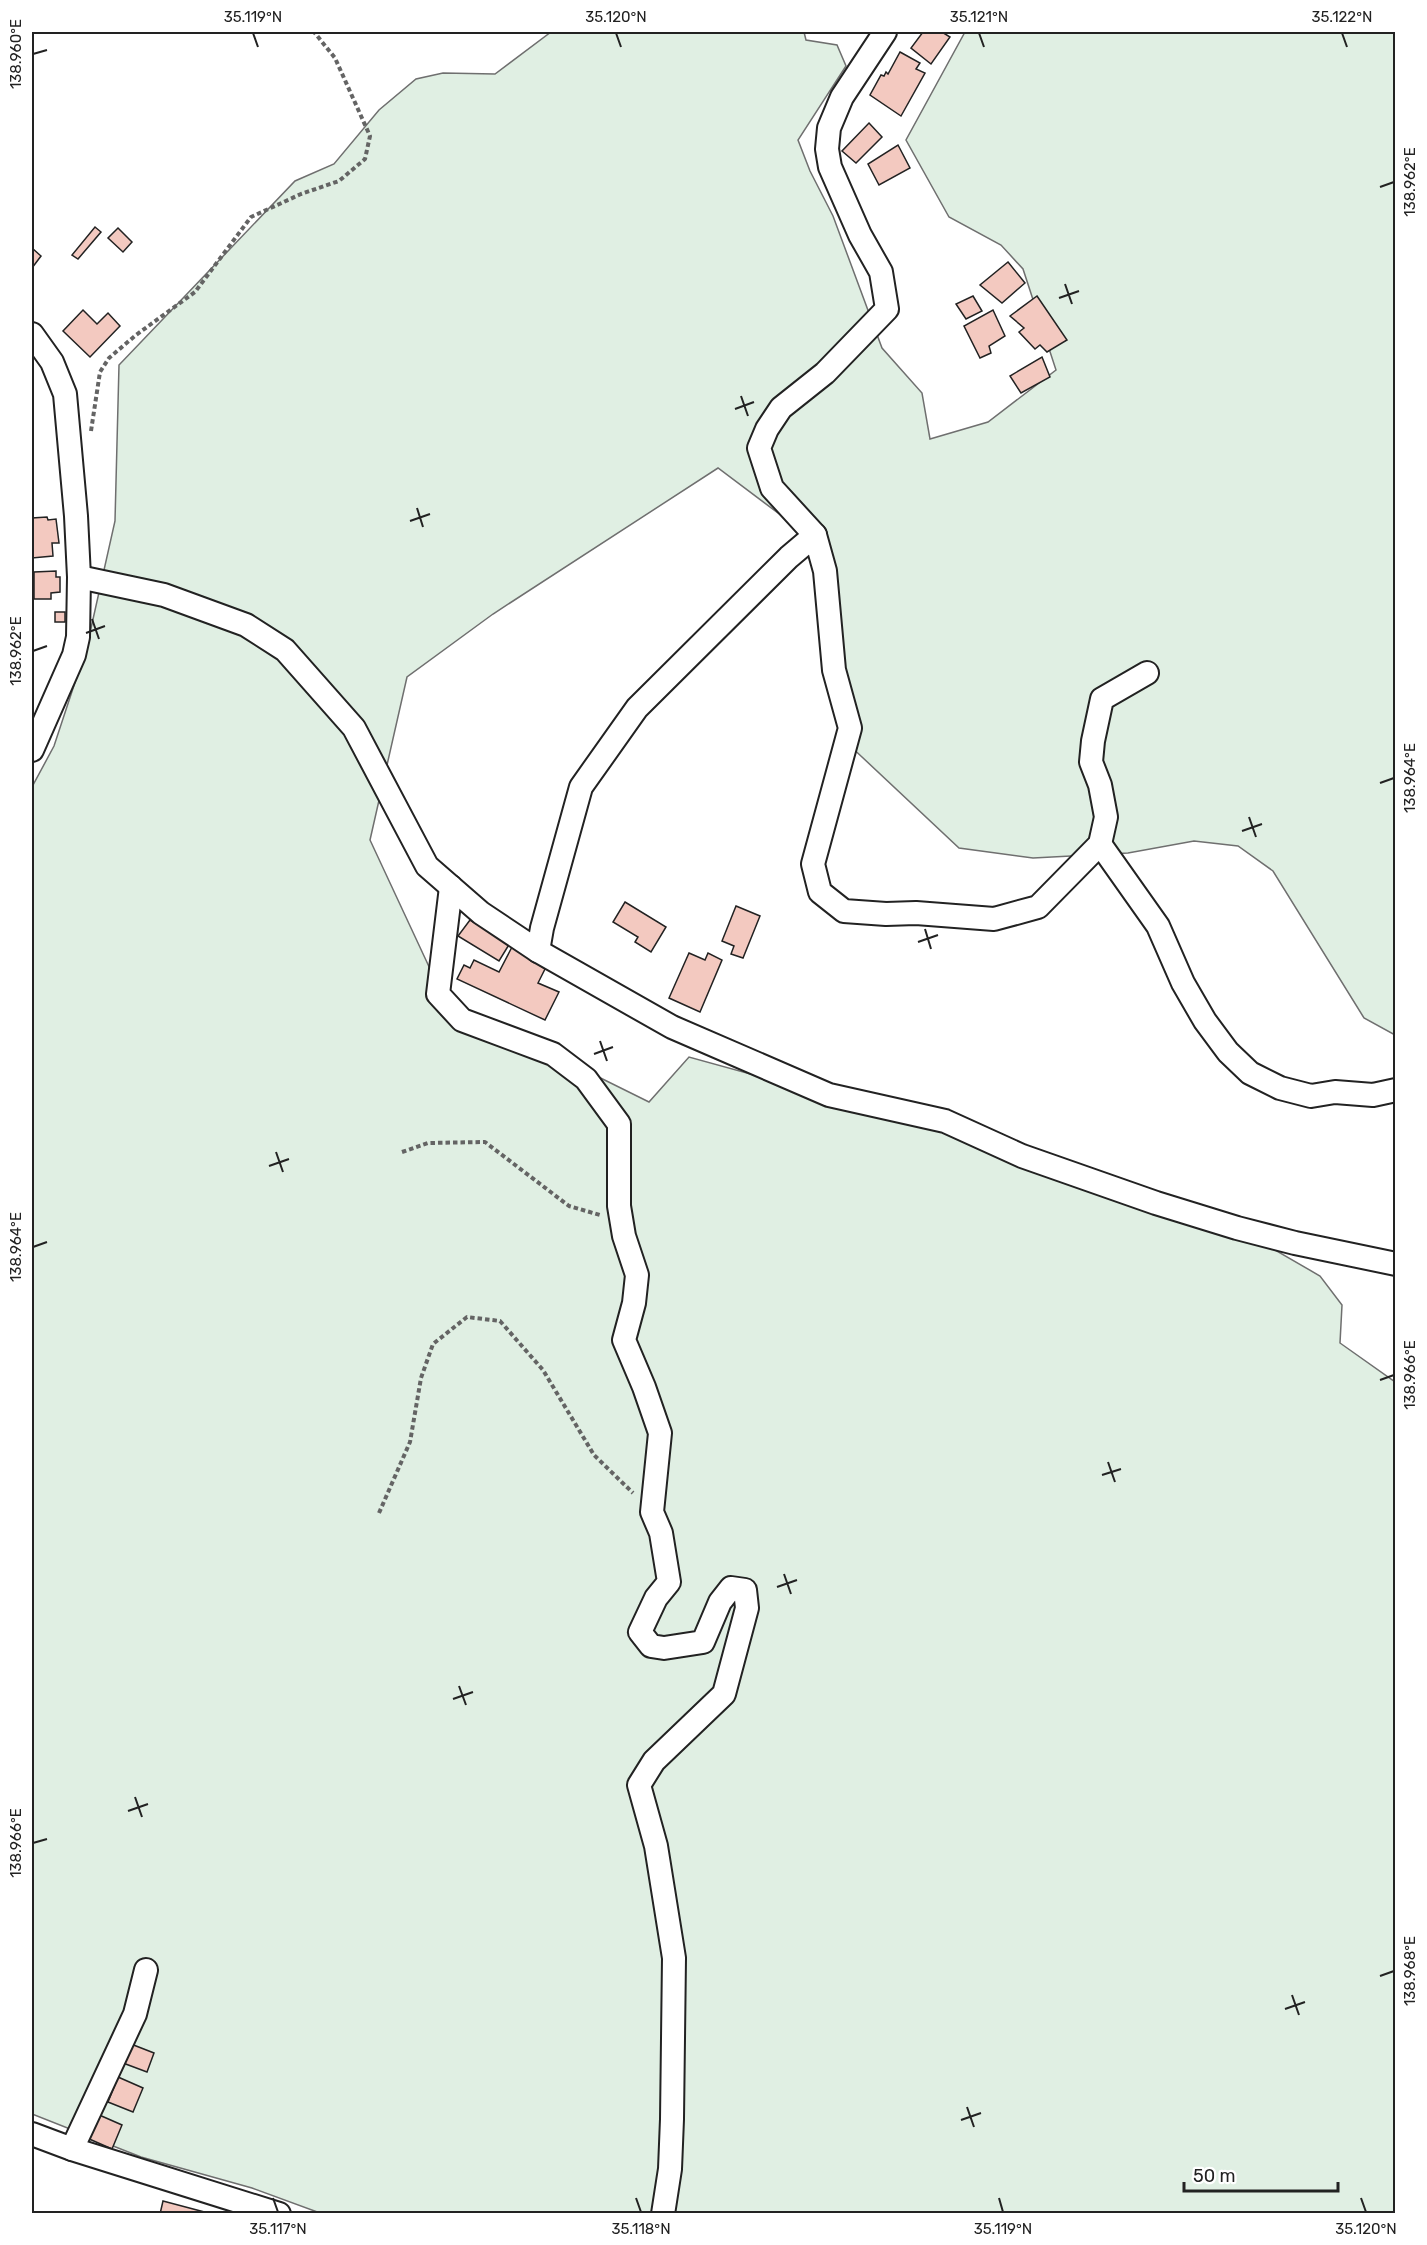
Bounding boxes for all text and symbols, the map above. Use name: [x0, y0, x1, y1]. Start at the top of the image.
text: 35.119°N: [224, 8, 282, 26]
text: 35.120°N: [585, 8, 647, 26]
text: 35.121°N: [950, 8, 1008, 26]
text: 35.122°N: [1312, 8, 1372, 26]
text: 138.960°E: [7, 19, 25, 89]
text: 138.962°E: [1401, 147, 1419, 217]
text: 138.962°E: [7, 616, 25, 686]
text: 138.964°E: [1401, 743, 1419, 813]
text: 138.964°E: [7, 1212, 25, 1282]
text: 138.966°E: [1401, 1340, 1419, 1410]
text: 138.966°E: [7, 1808, 25, 1878]
text: 138.968°E: [1401, 1936, 1419, 2006]
scale bar: [1184, 2155, 1338, 2193]
text: 50 m: [1193, 2165, 1236, 2187]
text: 35.117°N: [249, 2220, 307, 2238]
text: 35.118°N: [611, 2220, 671, 2238]
text: 35.119°N: [974, 2220, 1032, 2238]
text: 35.120°N: [1335, 2220, 1397, 2238]

